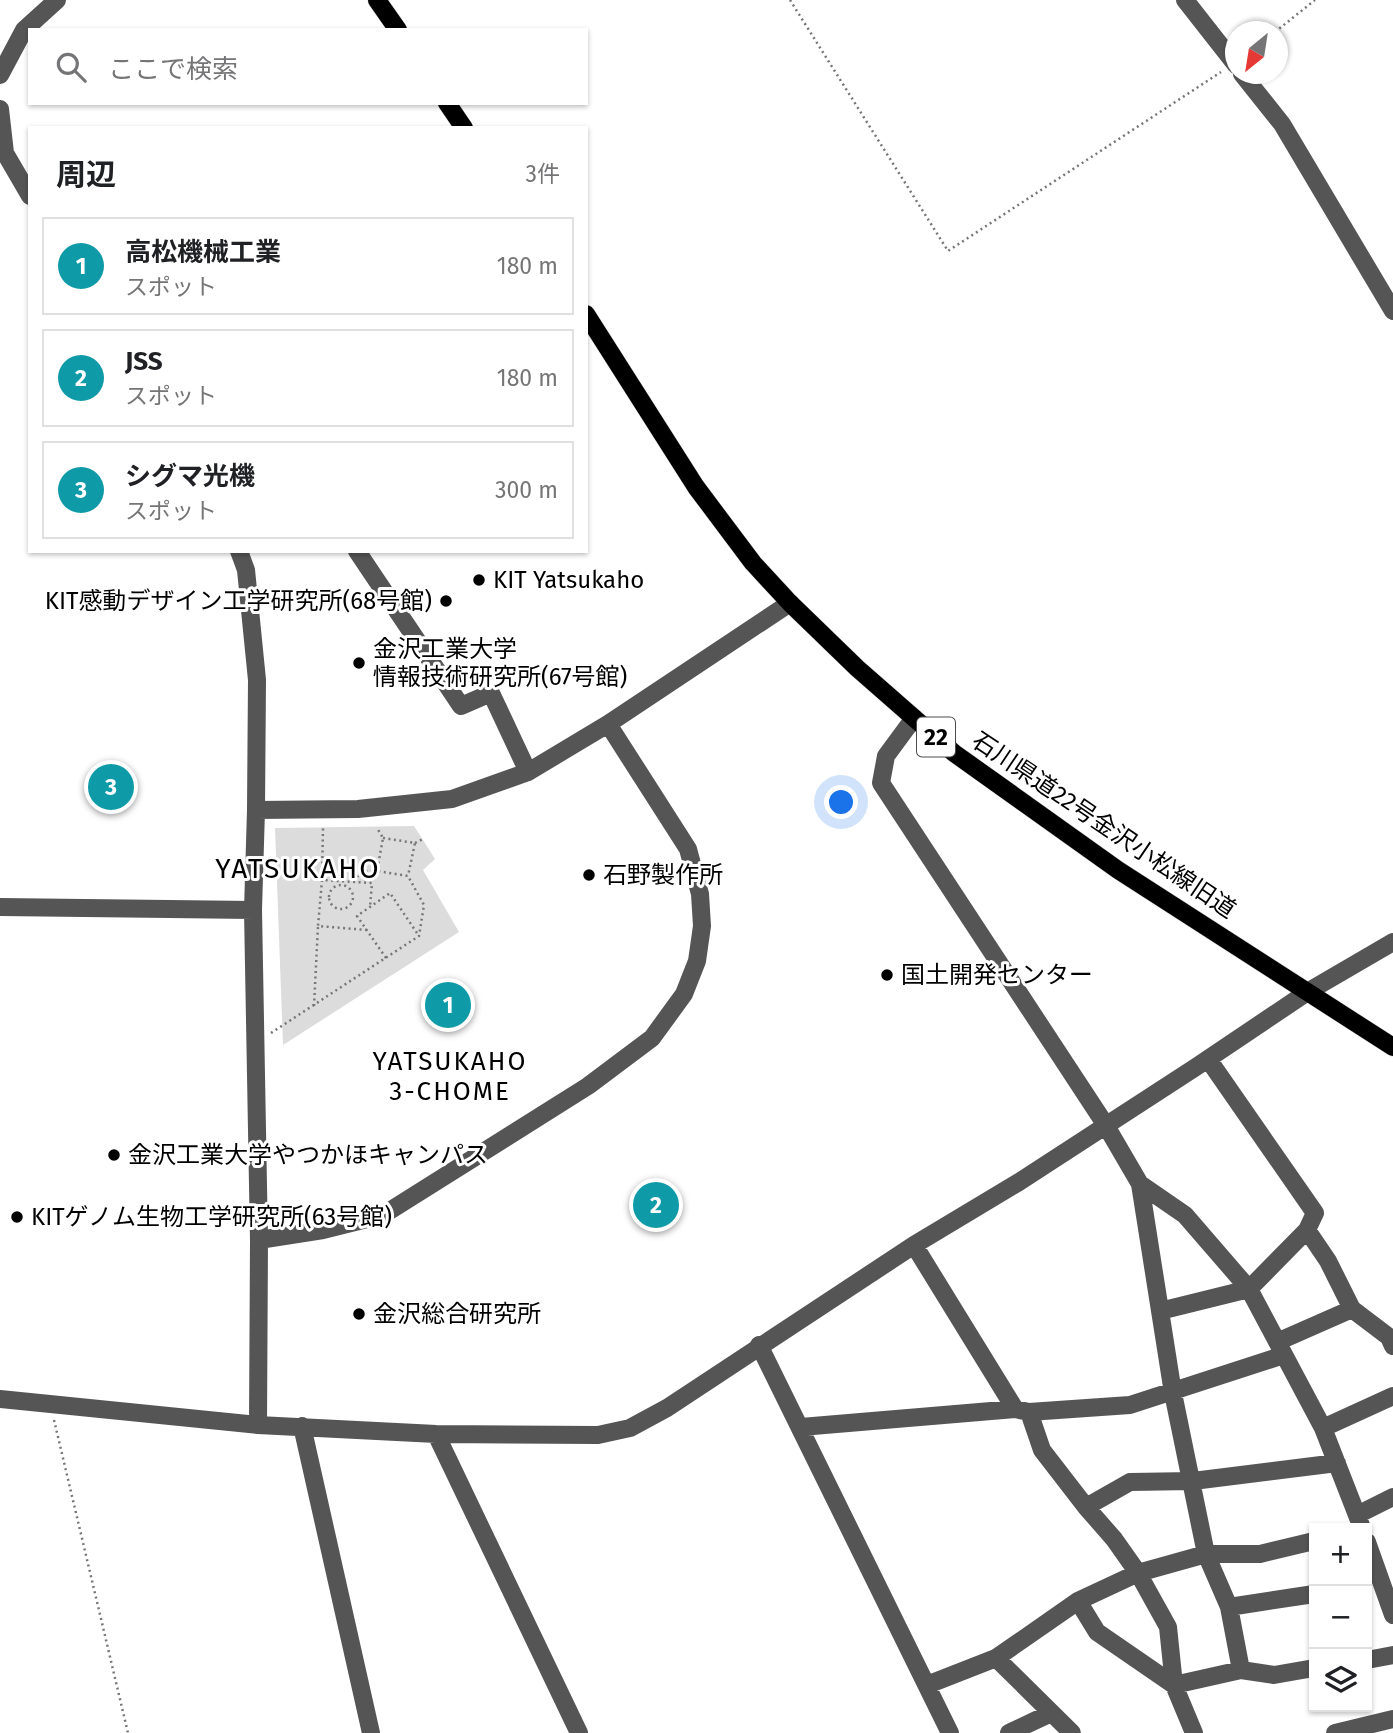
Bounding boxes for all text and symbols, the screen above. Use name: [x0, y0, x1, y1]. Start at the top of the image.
north arrow: [1225, 21, 1288, 84]
search box: [28, 28, 588, 105]
icon: search: [52, 48, 90, 86]
text: ここで検索: [108, 54, 238, 85]
text: 周辺: [56, 157, 116, 193]
text: 3件: [526, 160, 560, 188]
text: 高松機械工業: [125, 237, 281, 268]
text: 1: [76, 252, 86, 280]
text: 180 m: [497, 252, 558, 280]
text: スポット: [125, 273, 217, 301]
text: JSS: [125, 346, 163, 377]
text: 2: [75, 364, 87, 392]
text: 180 m: [497, 364, 558, 392]
text: スポット: [125, 382, 217, 410]
text: シグマ光機: [125, 461, 255, 492]
text: 3: [75, 476, 87, 504]
text: 300 m: [495, 476, 558, 504]
text: スポット: [125, 497, 217, 525]
place label: KIT Yatsukaho: [493, 566, 644, 594]
marker: KIT Yatsukaho: [471, 572, 487, 588]
place label: KIT感動デザイン工学研究所(68号館): [45, 587, 432, 615]
marker: KIT感動デザイン工学研究所(68号館): [438, 593, 454, 609]
place label: 金沢工業大学 情報技術研究所(67号館): [373, 635, 627, 691]
marker: 金沢工業大学 情報技術研究所(67号館): [351, 655, 367, 671]
road number: 22: [917, 718, 955, 757]
street label: 石川県道22号金沢小松線旧道: [967, 726, 1241, 924]
pin: 3: [88, 761, 134, 813]
your location: [824, 785, 858, 819]
district label: YATSUKAHO: [215, 852, 381, 885]
place label: 石野製作所: [603, 861, 723, 889]
marker: 石野製作所: [581, 867, 597, 883]
place label: 国土開発センター: [901, 961, 1093, 989]
marker: 国土開発センター: [879, 967, 895, 983]
pin: 1: [425, 979, 471, 1031]
district label: YATSUKAHO 3-CHOME: [373, 1046, 527, 1107]
place label: 金沢工業大学やつかほキャンパス: [128, 1141, 488, 1169]
marker: 金沢工業大学やつかほキャンパス: [106, 1147, 122, 1163]
pin: 2: [633, 1179, 679, 1231]
place label: KITゲノム生物工学研究所(63号館): [31, 1203, 392, 1231]
marker: KITゲノム生物工学研究所(63号館): [9, 1209, 25, 1225]
place label: 金沢総合研究所: [373, 1300, 541, 1328]
marker: 金沢総合研究所: [351, 1306, 367, 1322]
map controls: [1309, 1523, 1372, 1712]
button: +: [1309, 1523, 1372, 1586]
button: −: [1309, 1586, 1372, 1649]
button: layers: [1309, 1649, 1372, 1712]

